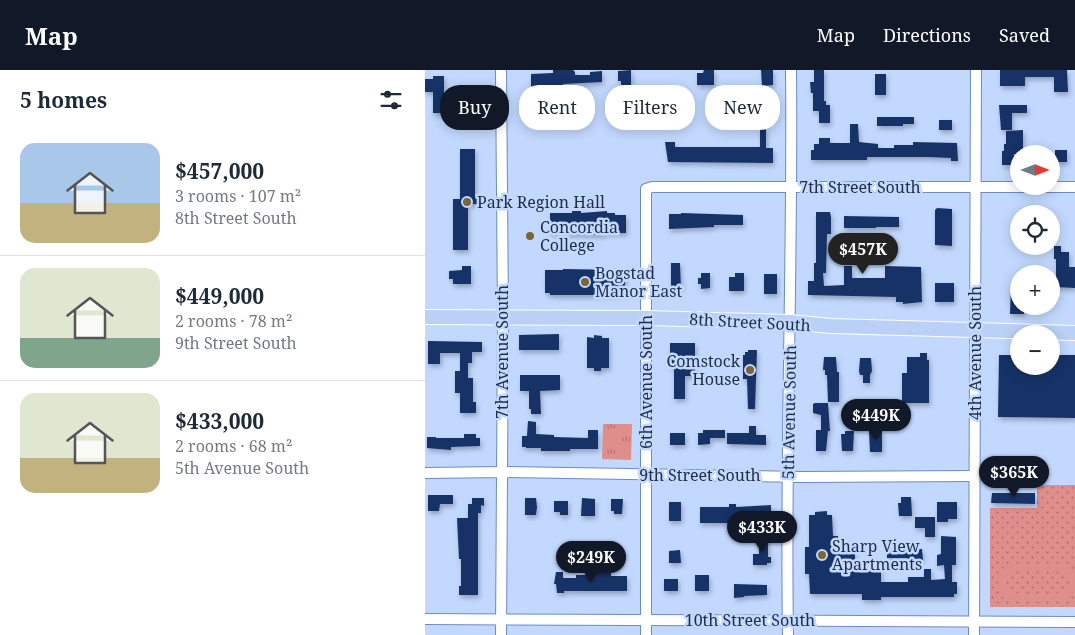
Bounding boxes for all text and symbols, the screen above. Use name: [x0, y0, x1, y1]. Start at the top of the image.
text: Map: [25, 19, 78, 52]
text: Map: [817, 23, 855, 47]
text: Directions: [883, 23, 971, 47]
text: Saved: [999, 23, 1050, 47]
chip: Buy: [440, 85, 509, 130]
chip: Rent: [519, 85, 595, 130]
chip: Filters: [605, 85, 695, 130]
chip: New: [705, 85, 780, 130]
text: 5 homes: [20, 86, 107, 114]
icon: filters: [377, 86, 405, 114]
north arrow: [1010, 145, 1060, 195]
map controls: [1010, 145, 1060, 375]
text: $457,000: [175, 157, 264, 185]
icon: home: [60, 163, 120, 223]
street label: 7th Street South: [799, 176, 921, 198]
text: 3 rooms · 107 m²: [175, 185, 301, 207]
place label: Park Region Hall: [477, 191, 605, 213]
marker: Park Region Hall: [461, 196, 473, 208]
button: locate: [1010, 205, 1060, 255]
text: 8th Street South: [175, 207, 297, 229]
place label: Concordia College: [540, 216, 618, 256]
marker: Concordia College: [524, 230, 536, 242]
pin: $457K: [828, 232, 898, 275]
text: $457K: [839, 238, 887, 260]
place label: Bogstad Manor East: [595, 262, 682, 302]
button: +: [1010, 265, 1060, 315]
marker: Bogstad Manor East: [579, 276, 591, 288]
text: $449,000: [175, 282, 264, 310]
street label: 7th Avenue South: [491, 285, 513, 419]
street label: 4th Avenue South: [964, 286, 986, 420]
icon: home: [60, 288, 120, 348]
street label: 8th Street South: [689, 308, 811, 336]
text: 2 rooms · 78 m²: [175, 310, 292, 332]
street label: 6th Avenue South: [635, 315, 657, 449]
button: −: [1010, 325, 1060, 375]
text: 9th Street South: [175, 332, 297, 354]
street label: 5th Avenue South: [777, 345, 801, 479]
place label: Comstock House: [667, 350, 741, 390]
marker: Comstock House: [744, 364, 756, 376]
pin: $449K: [841, 398, 911, 441]
text: $449K: [852, 404, 900, 426]
text: $433,000: [175, 407, 264, 435]
icon: home: [60, 413, 120, 473]
text: 2 rooms · 68 m²: [175, 435, 292, 457]
pin: $365K: [979, 456, 1049, 498]
text: 5th Avenue South: [175, 457, 309, 479]
text: $365K: [990, 461, 1038, 483]
street label: 9th Street South: [639, 464, 761, 486]
pin: $433K: [727, 510, 797, 553]
text: $433K: [738, 516, 786, 538]
place label: Sharp View Apartments: [832, 535, 922, 575]
pin: $249K: [556, 540, 626, 583]
text: $249K: [567, 546, 615, 568]
marker: Sharp View Apartments: [816, 549, 828, 561]
street label: 10th Street South: [685, 609, 815, 631]

